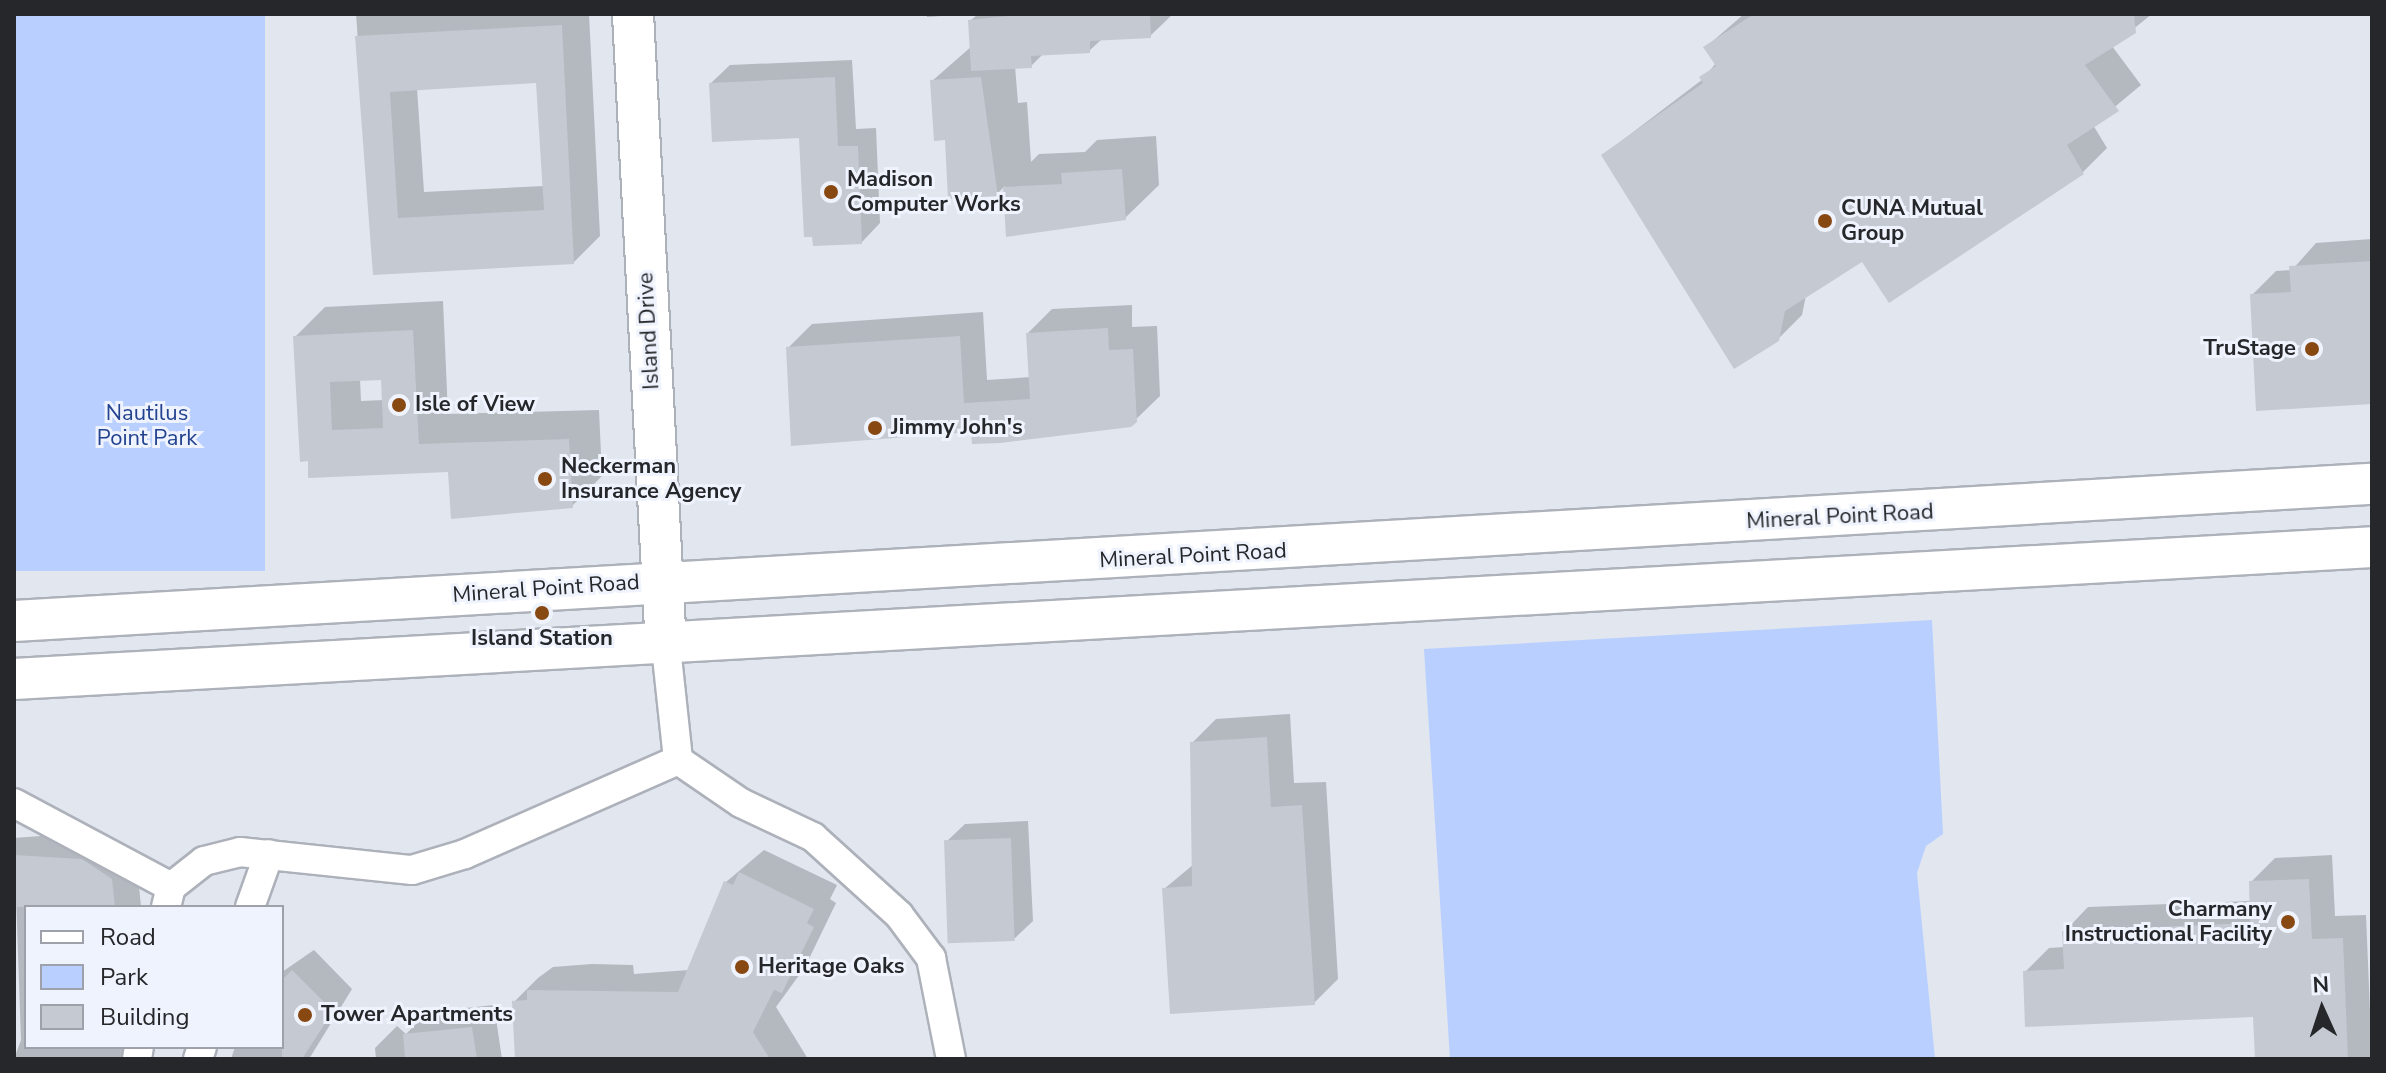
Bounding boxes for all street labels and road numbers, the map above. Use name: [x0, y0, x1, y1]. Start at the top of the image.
street label: Island Drive: [633, 272, 665, 390]
street label: Mineral Point Road: [1746, 499, 1934, 535]
street label: Mineral Point Road: [1099, 538, 1287, 574]
street label: Mineral Point Road: [452, 569, 640, 609]

